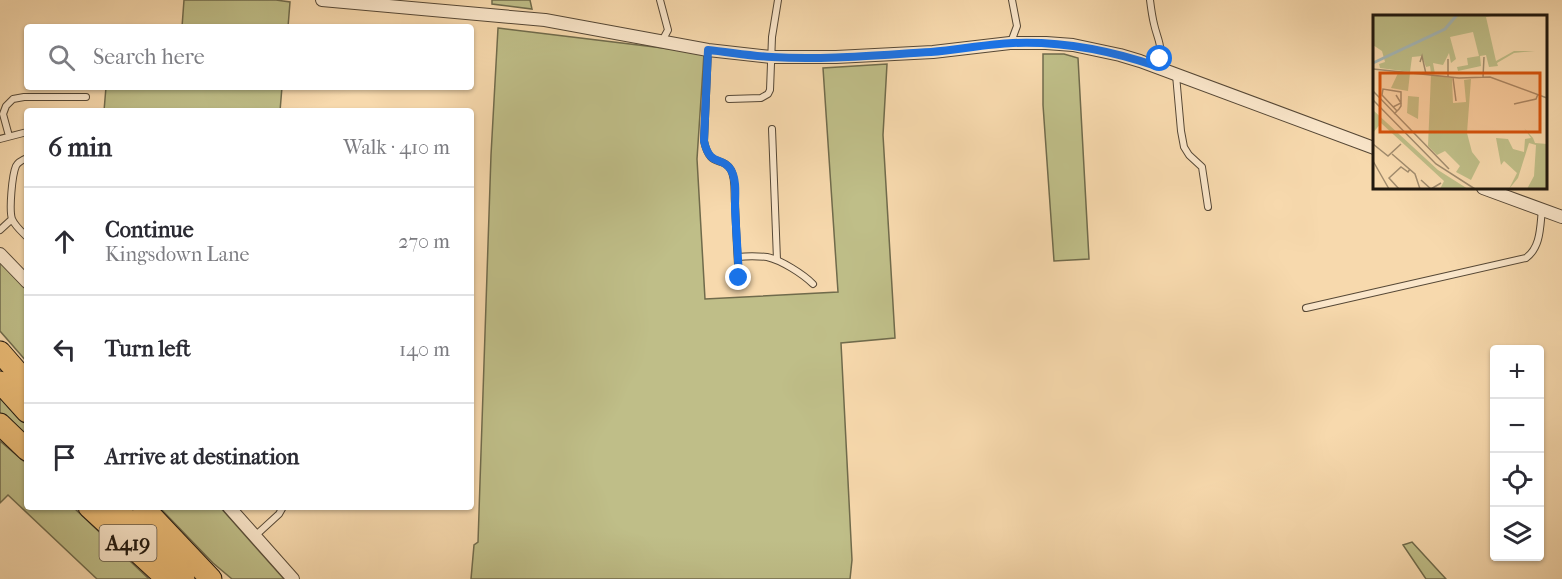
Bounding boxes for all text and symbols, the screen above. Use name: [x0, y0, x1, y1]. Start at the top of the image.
inset map: [1373, 15, 1547, 189]
search box: [24, 24, 474, 90]
icon: search: [45, 41, 78, 74]
text: Search here: [93, 44, 205, 70]
route start: [1146, 45, 1172, 71]
text: 6 min: [48, 132, 112, 163]
text: Walk · 410 m: [343, 136, 450, 159]
text: Continue: [105, 217, 194, 243]
icon: ahead: [48, 225, 81, 258]
text: 270 m: [398, 230, 450, 253]
text: Kingsdown Lane: [105, 243, 249, 266]
route end: [725, 264, 751, 290]
icon: left: [48, 333, 81, 366]
text: Turn left: [105, 336, 191, 362]
text: 140 m: [399, 338, 450, 361]
map controls: [1490, 345, 1544, 561]
button: +: [1490, 345, 1544, 399]
button: −: [1490, 399, 1544, 453]
icon: arrive: [48, 441, 81, 474]
text: Arrive at destination: [105, 444, 299, 470]
button: locate: [1490, 453, 1544, 507]
button: layers: [1490, 507, 1544, 561]
road number: A419: [100, 525, 156, 561]

